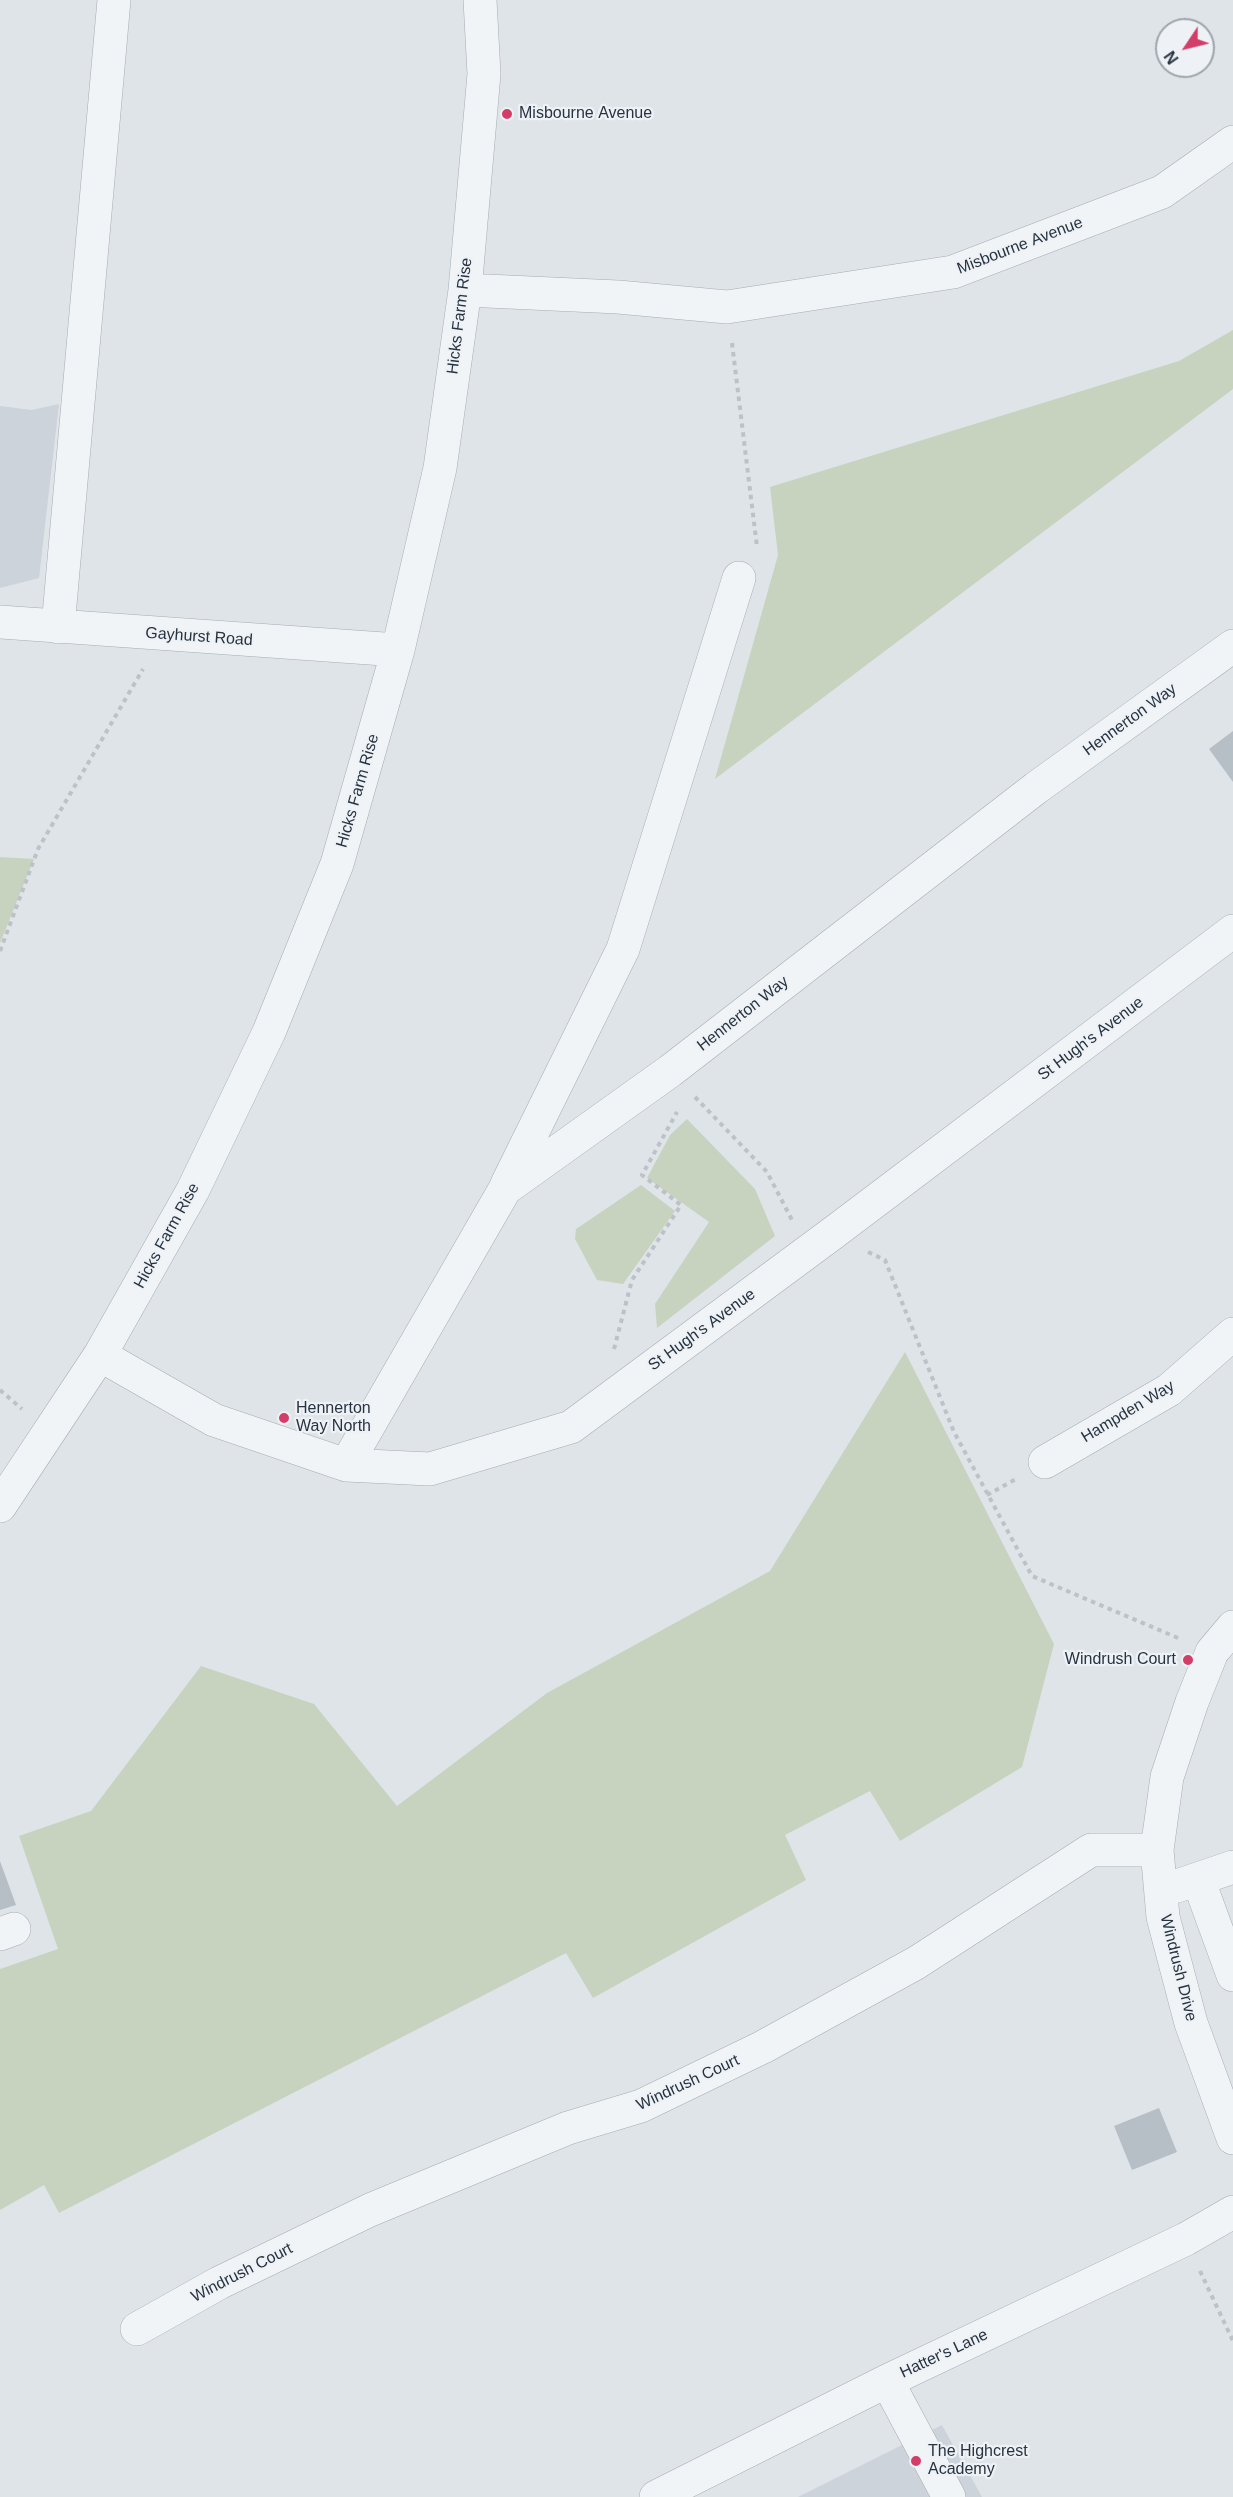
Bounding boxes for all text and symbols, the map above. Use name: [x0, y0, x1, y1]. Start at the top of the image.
north arrow: [1155, 18, 1215, 78]
text: N: [1161, 48, 1182, 67]
place label: Misbourne Avenue: [519, 104, 652, 124]
marker: Misbourne Avenue: [500, 107, 514, 121]
street label: Misbourne Avenue: [954, 213, 1086, 279]
street label: Hicks Farm Rise: [443, 257, 477, 375]
street label: Gayhurst Road: [145, 624, 253, 650]
street label: Hennerton Way: [1080, 680, 1180, 760]
street label: Hicks Farm Rise: [333, 732, 383, 850]
street label: Hennerton Way: [694, 972, 792, 1056]
street label: St Hugh's Avenue: [1034, 993, 1148, 1085]
street label: Hicks Farm Rise: [130, 1180, 204, 1292]
street label: St Hugh's Avenue: [645, 1285, 759, 1375]
street label: Hampden Way: [1078, 1377, 1178, 1447]
place label: Hennerton Way North: [296, 1399, 371, 1437]
marker: Hennerton Way North: [277, 1411, 291, 1425]
place label: Windrush Court: [1065, 1650, 1176, 1670]
marker: Windrush Court: [1181, 1653, 1195, 1667]
street label: Windrush Drive: [1155, 1913, 1201, 2023]
street label: Windrush Court: [634, 2051, 742, 2115]
street label: Windrush Court: [188, 2239, 296, 2307]
street label: Hatter's Lane: [897, 2325, 991, 2383]
place label: The Highcrest Academy: [928, 2442, 1028, 2480]
marker: The Highcrest Academy: [909, 2454, 923, 2468]

